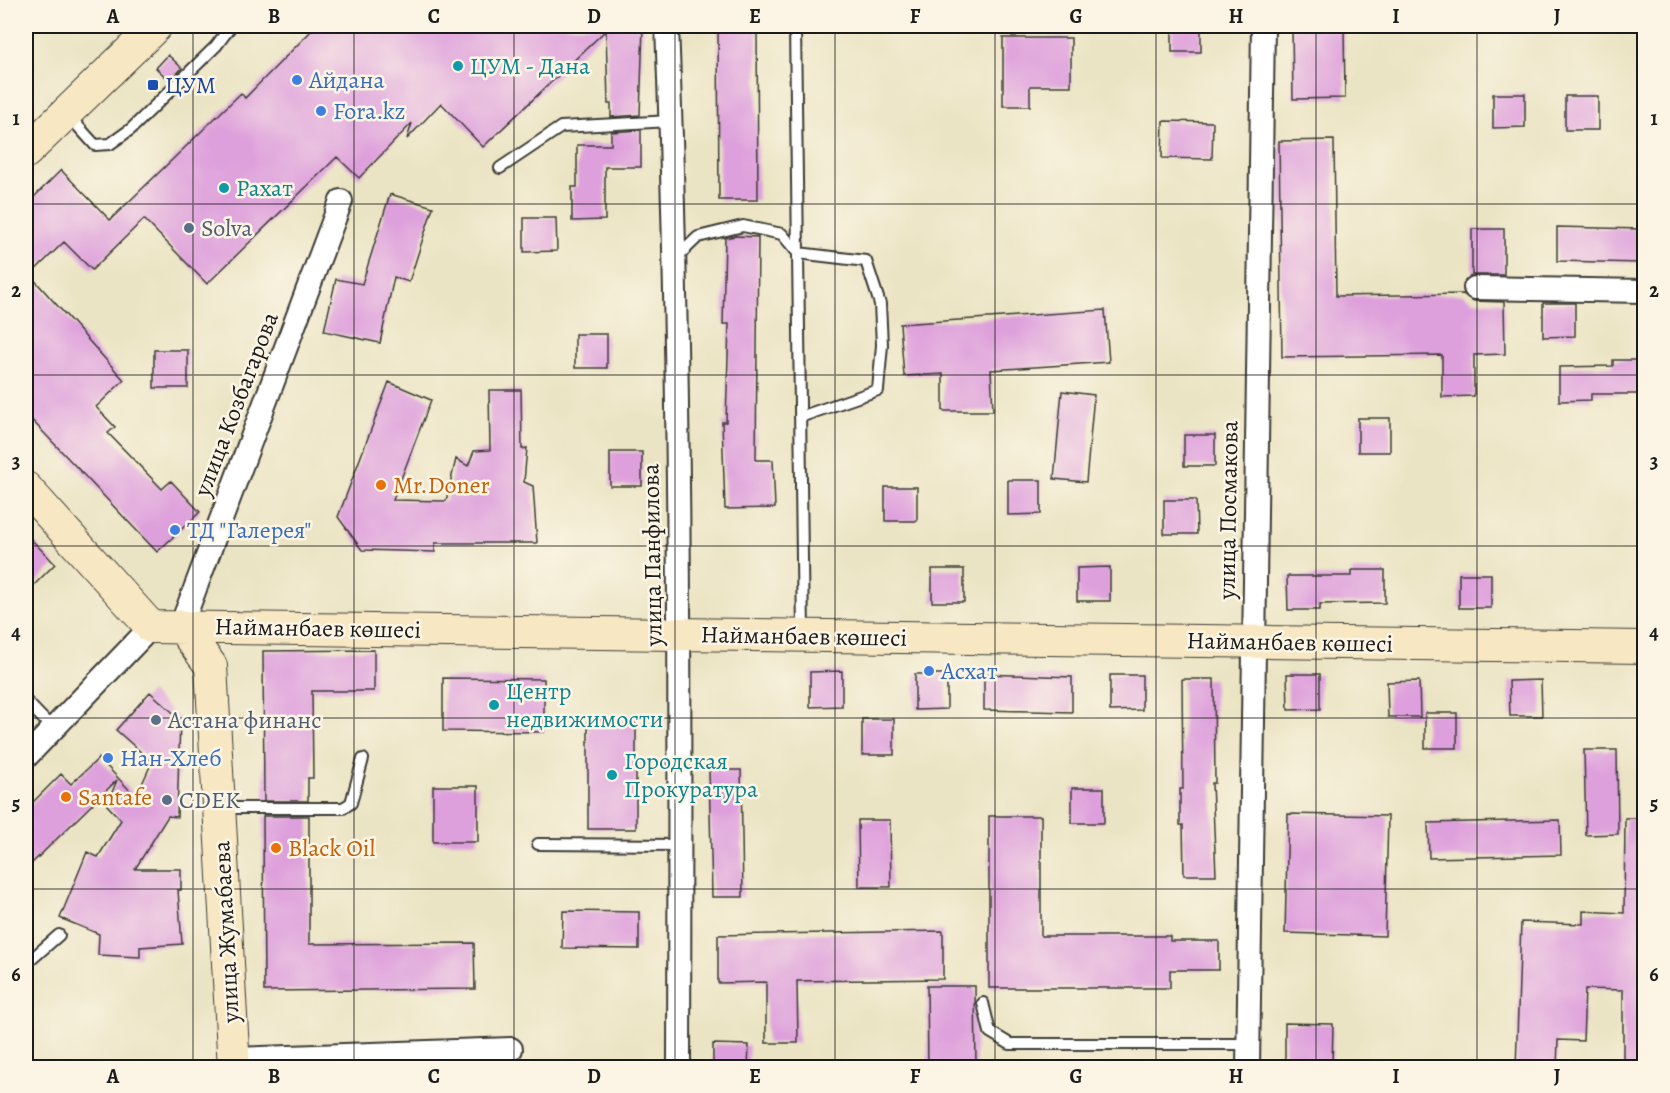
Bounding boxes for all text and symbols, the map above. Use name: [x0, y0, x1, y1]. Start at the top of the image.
text: A: [106, 3, 120, 30]
text: B: [268, 3, 280, 30]
text: C: [428, 3, 440, 30]
text: D: [587, 3, 601, 30]
text: E: [749, 3, 761, 30]
text: F: [910, 3, 921, 30]
text: G: [1069, 3, 1083, 30]
text: H: [1229, 3, 1244, 30]
text: I: [1392, 3, 1400, 30]
text: J: [1554, 3, 1561, 30]
place label: ЦУМ - Дана: [470, 50, 590, 82]
marker: ЦУМ - Дана: [451, 59, 465, 73]
place label: Айдана: [308, 64, 384, 96]
place label: ЦУМ: [165, 69, 216, 101]
marker: Айдана: [290, 73, 304, 87]
marker: ЦУМ: [146, 78, 160, 92]
place label: Fora.kz: [333, 95, 406, 127]
marker: Fora.kz: [314, 104, 328, 118]
text: 1: [12, 105, 20, 132]
text: 1: [1650, 105, 1658, 132]
place label: Рахат: [236, 172, 293, 204]
marker: Рахат: [217, 181, 231, 195]
place label: Solva: [201, 212, 253, 244]
marker: Solva: [182, 221, 196, 235]
text: 2: [11, 277, 21, 304]
text: 2: [1649, 277, 1659, 304]
street label: улица Козбагарова: [186, 307, 286, 502]
street label: улица Посмакова: [1210, 420, 1246, 601]
text: 3: [12, 448, 20, 475]
text: 3: [1650, 448, 1658, 475]
street label: улица Панфилова: [634, 463, 670, 648]
place label: Mr.Doner: [393, 469, 490, 501]
marker: Mr.Doner: [374, 478, 388, 492]
place label: ТД "Галерея": [187, 514, 311, 546]
marker: ТД "Галерея": [168, 523, 182, 537]
street label: Найманбаев көшесі: [214, 610, 422, 646]
street label: Найманбаев көшесі: [700, 618, 908, 654]
text: 4: [11, 619, 21, 646]
text: 4: [1649, 619, 1659, 646]
street label: Найманбаев көшесі: [1186, 624, 1394, 660]
place label: Асхат: [940, 655, 998, 687]
marker: Асхат: [922, 664, 936, 678]
place label: Центр недвижимости: [506, 675, 664, 735]
marker: Центр недвижимости: [487, 698, 501, 712]
place label: Астана финанс: [167, 704, 322, 736]
marker: Астана финанс: [149, 713, 163, 727]
place label: Нан-Хлеб: [120, 742, 222, 774]
place label: Городская Прокуратура: [624, 745, 758, 805]
marker: Нан-Хлеб: [101, 751, 115, 765]
marker: Городская Прокуратура: [605, 768, 619, 782]
place label: Santafe: [78, 781, 152, 813]
place label: CDEK: [179, 784, 240, 816]
text: 5: [12, 790, 20, 817]
marker: Santafe: [59, 790, 73, 804]
text: 5: [1650, 790, 1658, 817]
marker: CDEK: [160, 793, 174, 807]
place label: Black Oil: [288, 832, 376, 864]
street label: улица Жумабаева: [205, 840, 247, 1025]
marker: Black Oil: [269, 841, 283, 855]
text: 6: [11, 961, 21, 988]
text: 6: [1649, 961, 1659, 988]
text: A: [106, 1063, 120, 1090]
text: B: [268, 1063, 280, 1090]
text: C: [428, 1063, 440, 1090]
text: D: [587, 1063, 601, 1090]
text: E: [749, 1063, 761, 1090]
text: F: [910, 1063, 921, 1090]
text: G: [1069, 1063, 1083, 1090]
text: H: [1229, 1063, 1244, 1090]
text: I: [1392, 1063, 1400, 1090]
text: J: [1554, 1063, 1561, 1090]

